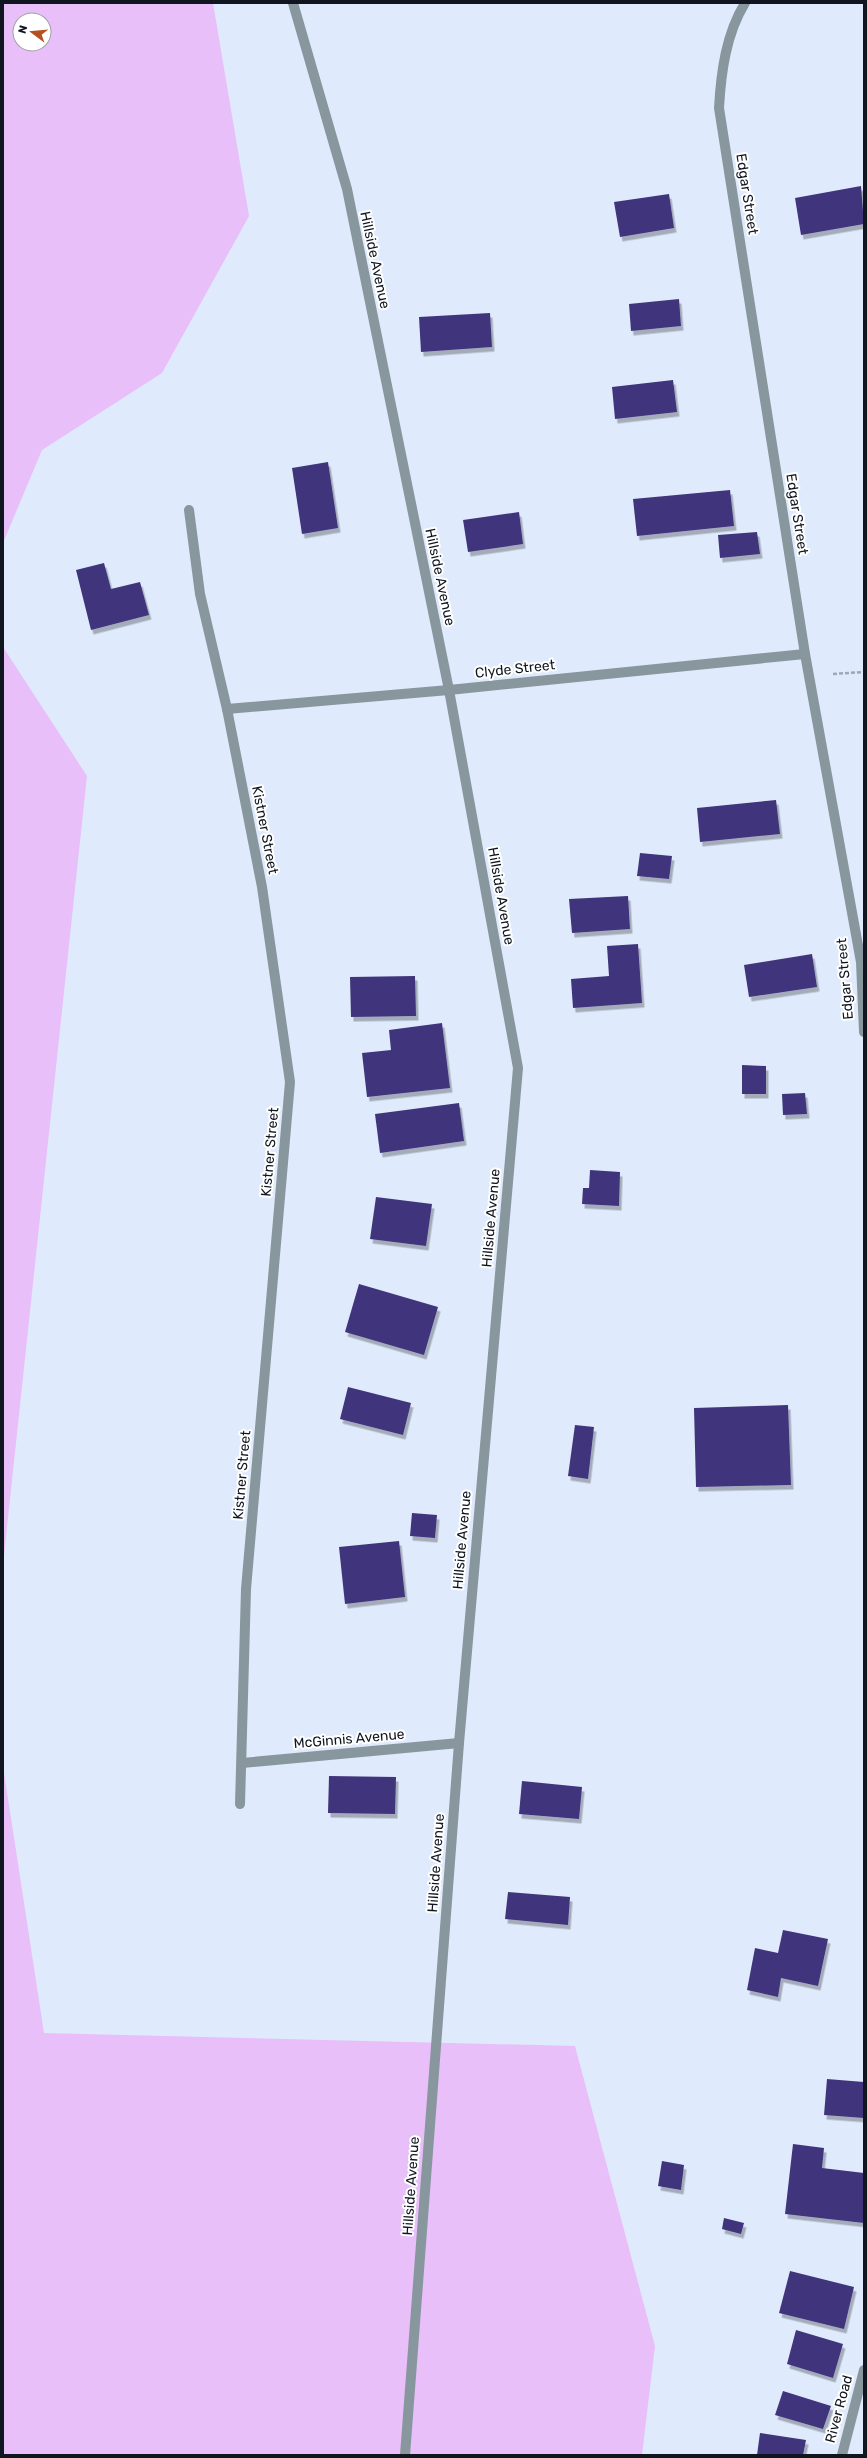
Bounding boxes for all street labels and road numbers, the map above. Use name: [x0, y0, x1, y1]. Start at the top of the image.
street label: Edgar Street: [732, 152, 762, 236]
street label: Hillside Avenue: [356, 210, 394, 310]
street label: Edgar Street: [782, 472, 812, 556]
street label: Hillside Avenue: [421, 527, 459, 627]
street label: Clyde Street: [474, 656, 556, 682]
street label: Kistner Street: [248, 784, 282, 876]
street label: Hillside Avenue: [484, 846, 518, 946]
street label: Edgar Street: [833, 937, 857, 1020]
street label: Kistner Street: [258, 1106, 282, 1197]
street label: Hillside Avenue: [478, 1168, 504, 1268]
street label: Kistner Street: [230, 1429, 254, 1520]
street label: Hillside Avenue: [449, 1490, 475, 1590]
street label: McGinnis Avenue: [293, 1726, 405, 1752]
street label: Hillside Avenue: [424, 1813, 448, 1913]
street label: Hillside Avenue: [399, 2136, 423, 2236]
street label: River Road: [822, 2373, 856, 2445]

